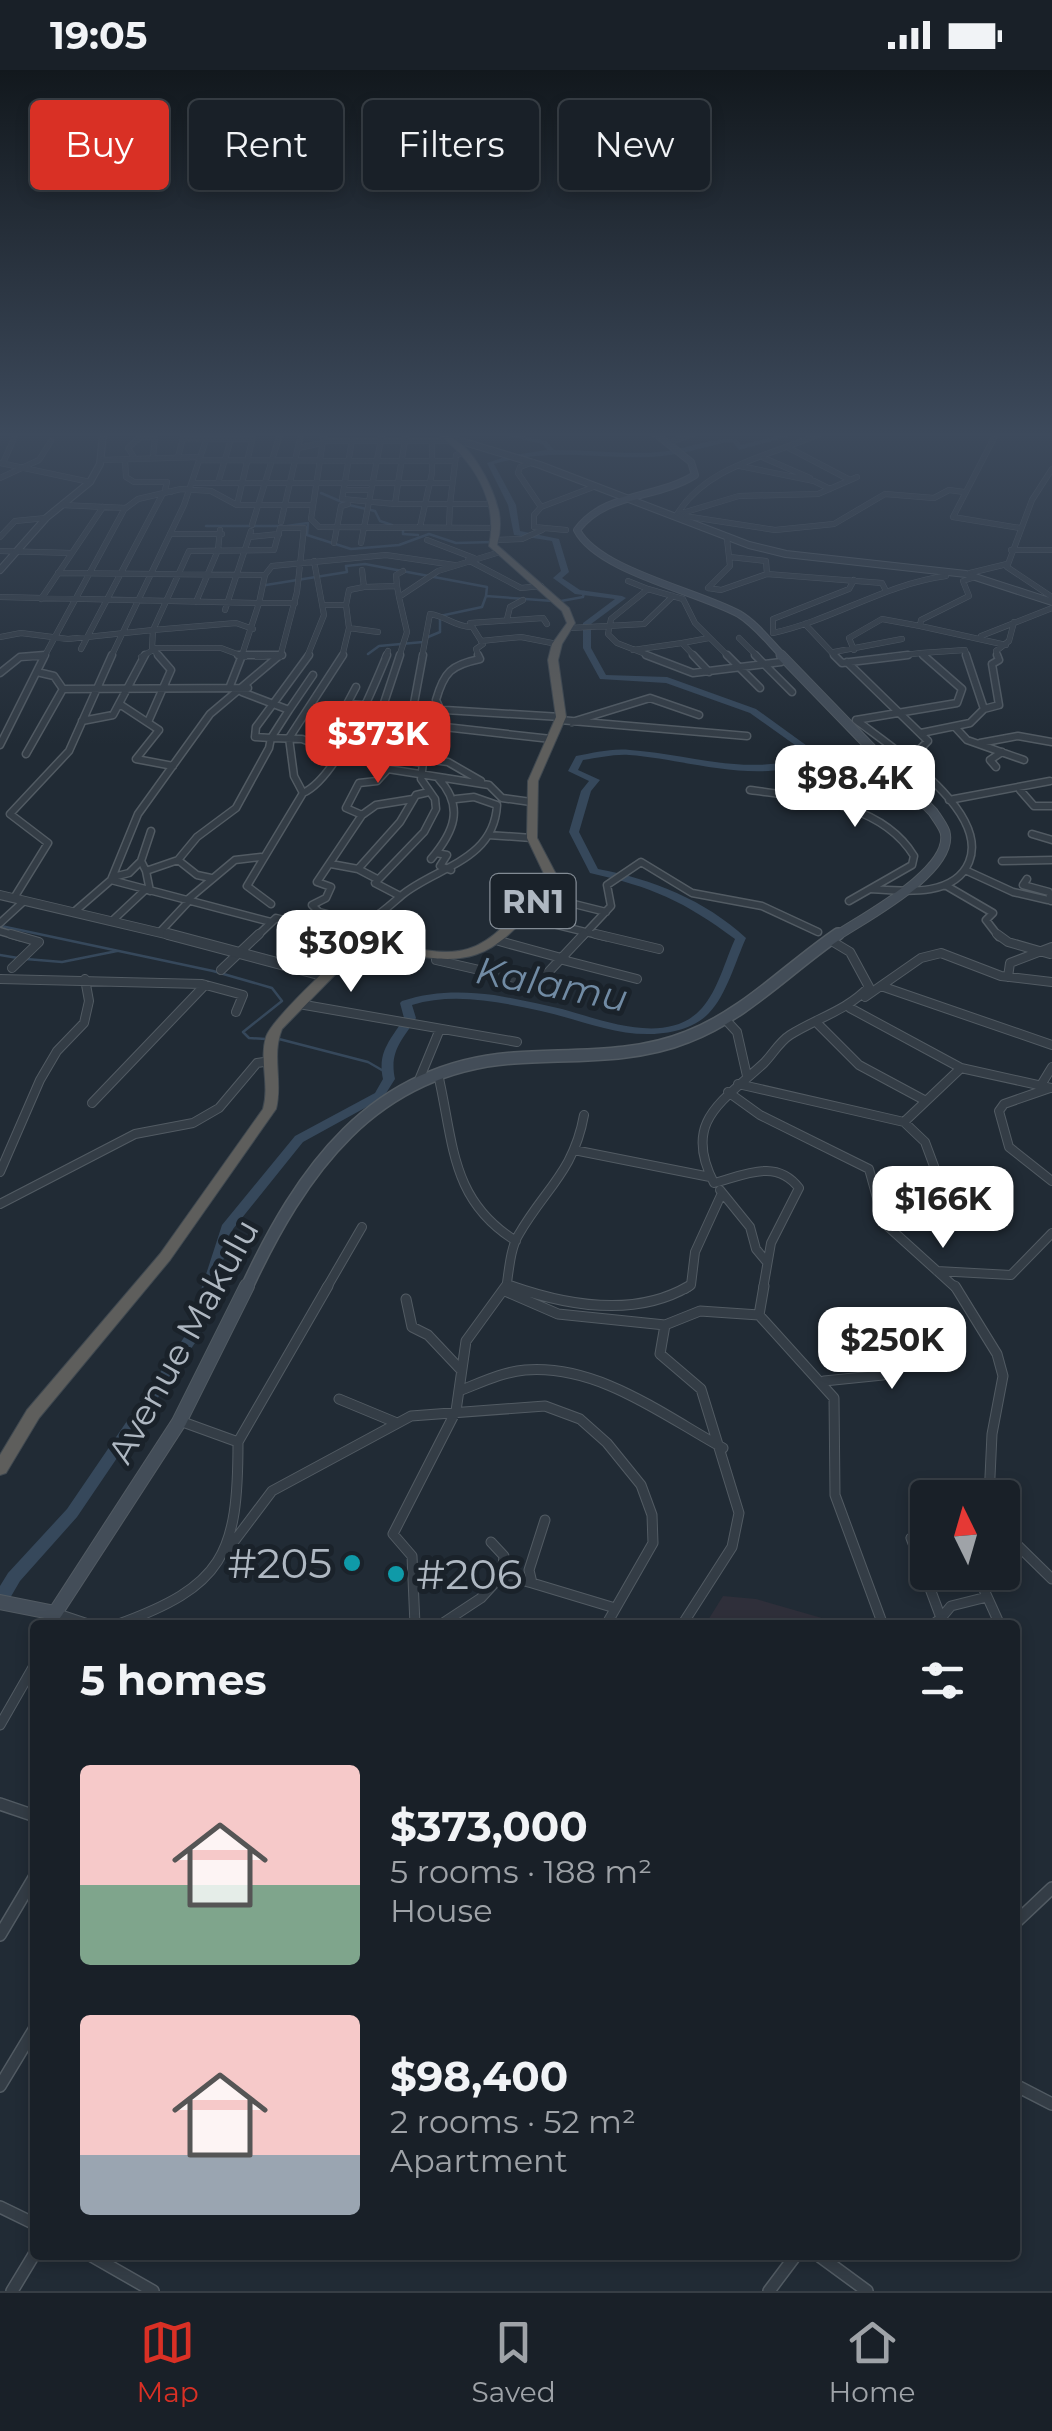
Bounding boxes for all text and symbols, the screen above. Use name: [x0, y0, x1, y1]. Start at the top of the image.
text: 19:05: [50, 12, 147, 59]
chip: Buy: [30, 100, 169, 190]
chip: Rent: [189, 100, 343, 190]
chip: Filters: [363, 100, 539, 190]
chip: New: [559, 100, 710, 190]
pin: $373K: [308, 701, 448, 786]
text: $373K: [327, 714, 429, 753]
pin: $98.4K: [774, 745, 936, 830]
text: $98.4K: [797, 758, 913, 797]
road number: RN1: [490, 874, 576, 928]
pin: $309K: [281, 910, 421, 995]
text: $309K: [298, 923, 404, 962]
water label: Kalamu: [472, 946, 632, 1022]
pin: $166K: [873, 1166, 1013, 1251]
text: $166K: [894, 1179, 992, 1218]
street label: Avenue Makulu: [98, 1211, 268, 1471]
pin: $250K: [822, 1307, 962, 1392]
text: $250K: [840, 1320, 944, 1359]
north arrow: [910, 1480, 1020, 1590]
map controls: [910, 1480, 1020, 1590]
place label: #205: [227, 1537, 332, 1589]
place label: #206: [416, 1548, 522, 1600]
marker: #205: [341, 1552, 363, 1574]
marker: #206: [385, 1563, 407, 1585]
icon: filters: [915, 1653, 970, 1708]
text: 5 homes: [80, 1654, 267, 1706]
text: $373,000: [390, 1800, 588, 1852]
icon: home: [160, 1805, 280, 1925]
text: 5 rooms · 188 m²: [390, 1852, 652, 1891]
text: House: [390, 1891, 493, 1930]
text: $98,400: [390, 2050, 568, 2102]
icon: home: [160, 2055, 280, 2175]
text: 2 rooms · 52 m²: [390, 2102, 636, 2141]
text: Apartment: [390, 2141, 568, 2180]
tab: Map: [136, 2315, 199, 2409]
tab: Saved: [472, 2315, 556, 2409]
tab: Home: [829, 2315, 916, 2409]

